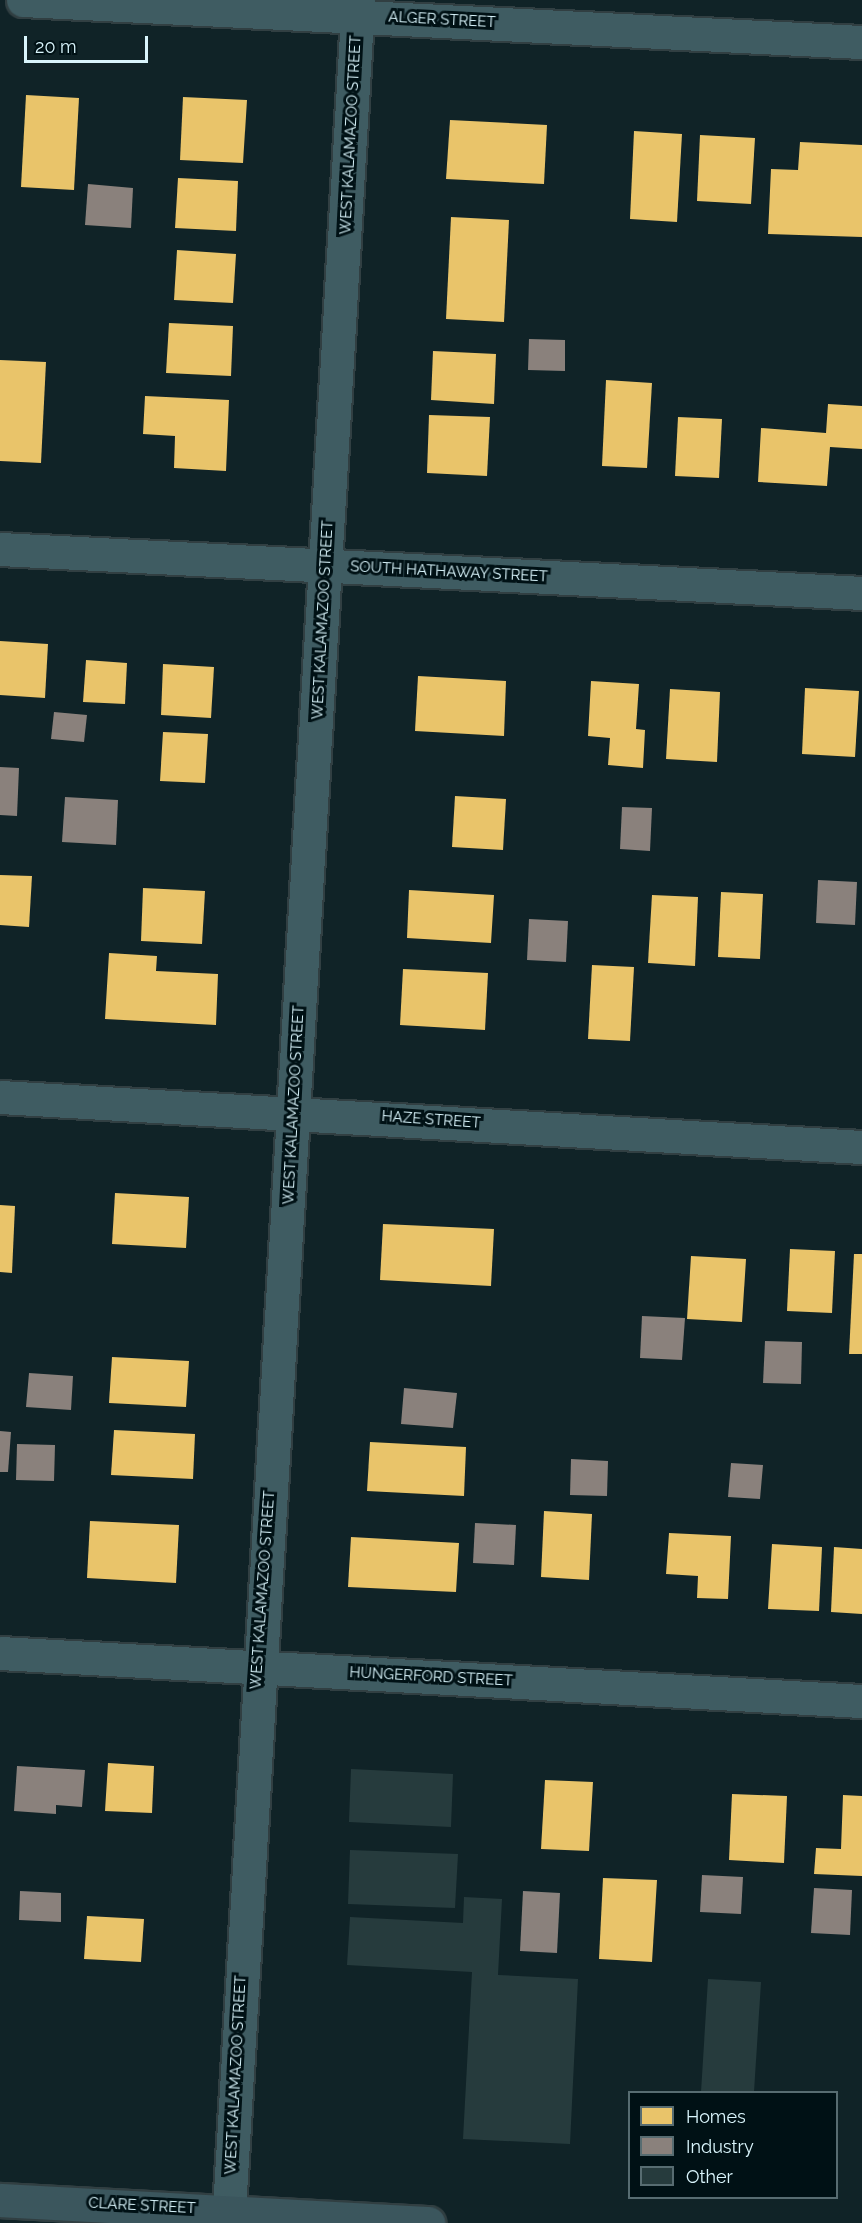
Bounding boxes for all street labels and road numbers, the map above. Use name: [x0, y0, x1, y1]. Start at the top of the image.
street label: ALGER STREET: [388, 8, 496, 32]
street label: WEST KALAMAZOO STREET: [337, 35, 365, 235]
street label: WEST KALAMAZOO STREET: [309, 520, 337, 720]
street label: SOUTH HATHAWAY STREET: [350, 558, 548, 586]
street label: WEST KALAMAZOO STREET: [280, 1005, 308, 1205]
street label: HAZE STREET: [381, 1108, 481, 1132]
street label: WEST KALAMAZOO STREET: [247, 1490, 279, 1690]
street label: HUNGERFORD STREET: [349, 1664, 513, 1690]
street label: WEST KALAMAZOO STREET: [222, 1975, 250, 2175]
street label: CLARE STREET: [88, 2194, 196, 2218]

